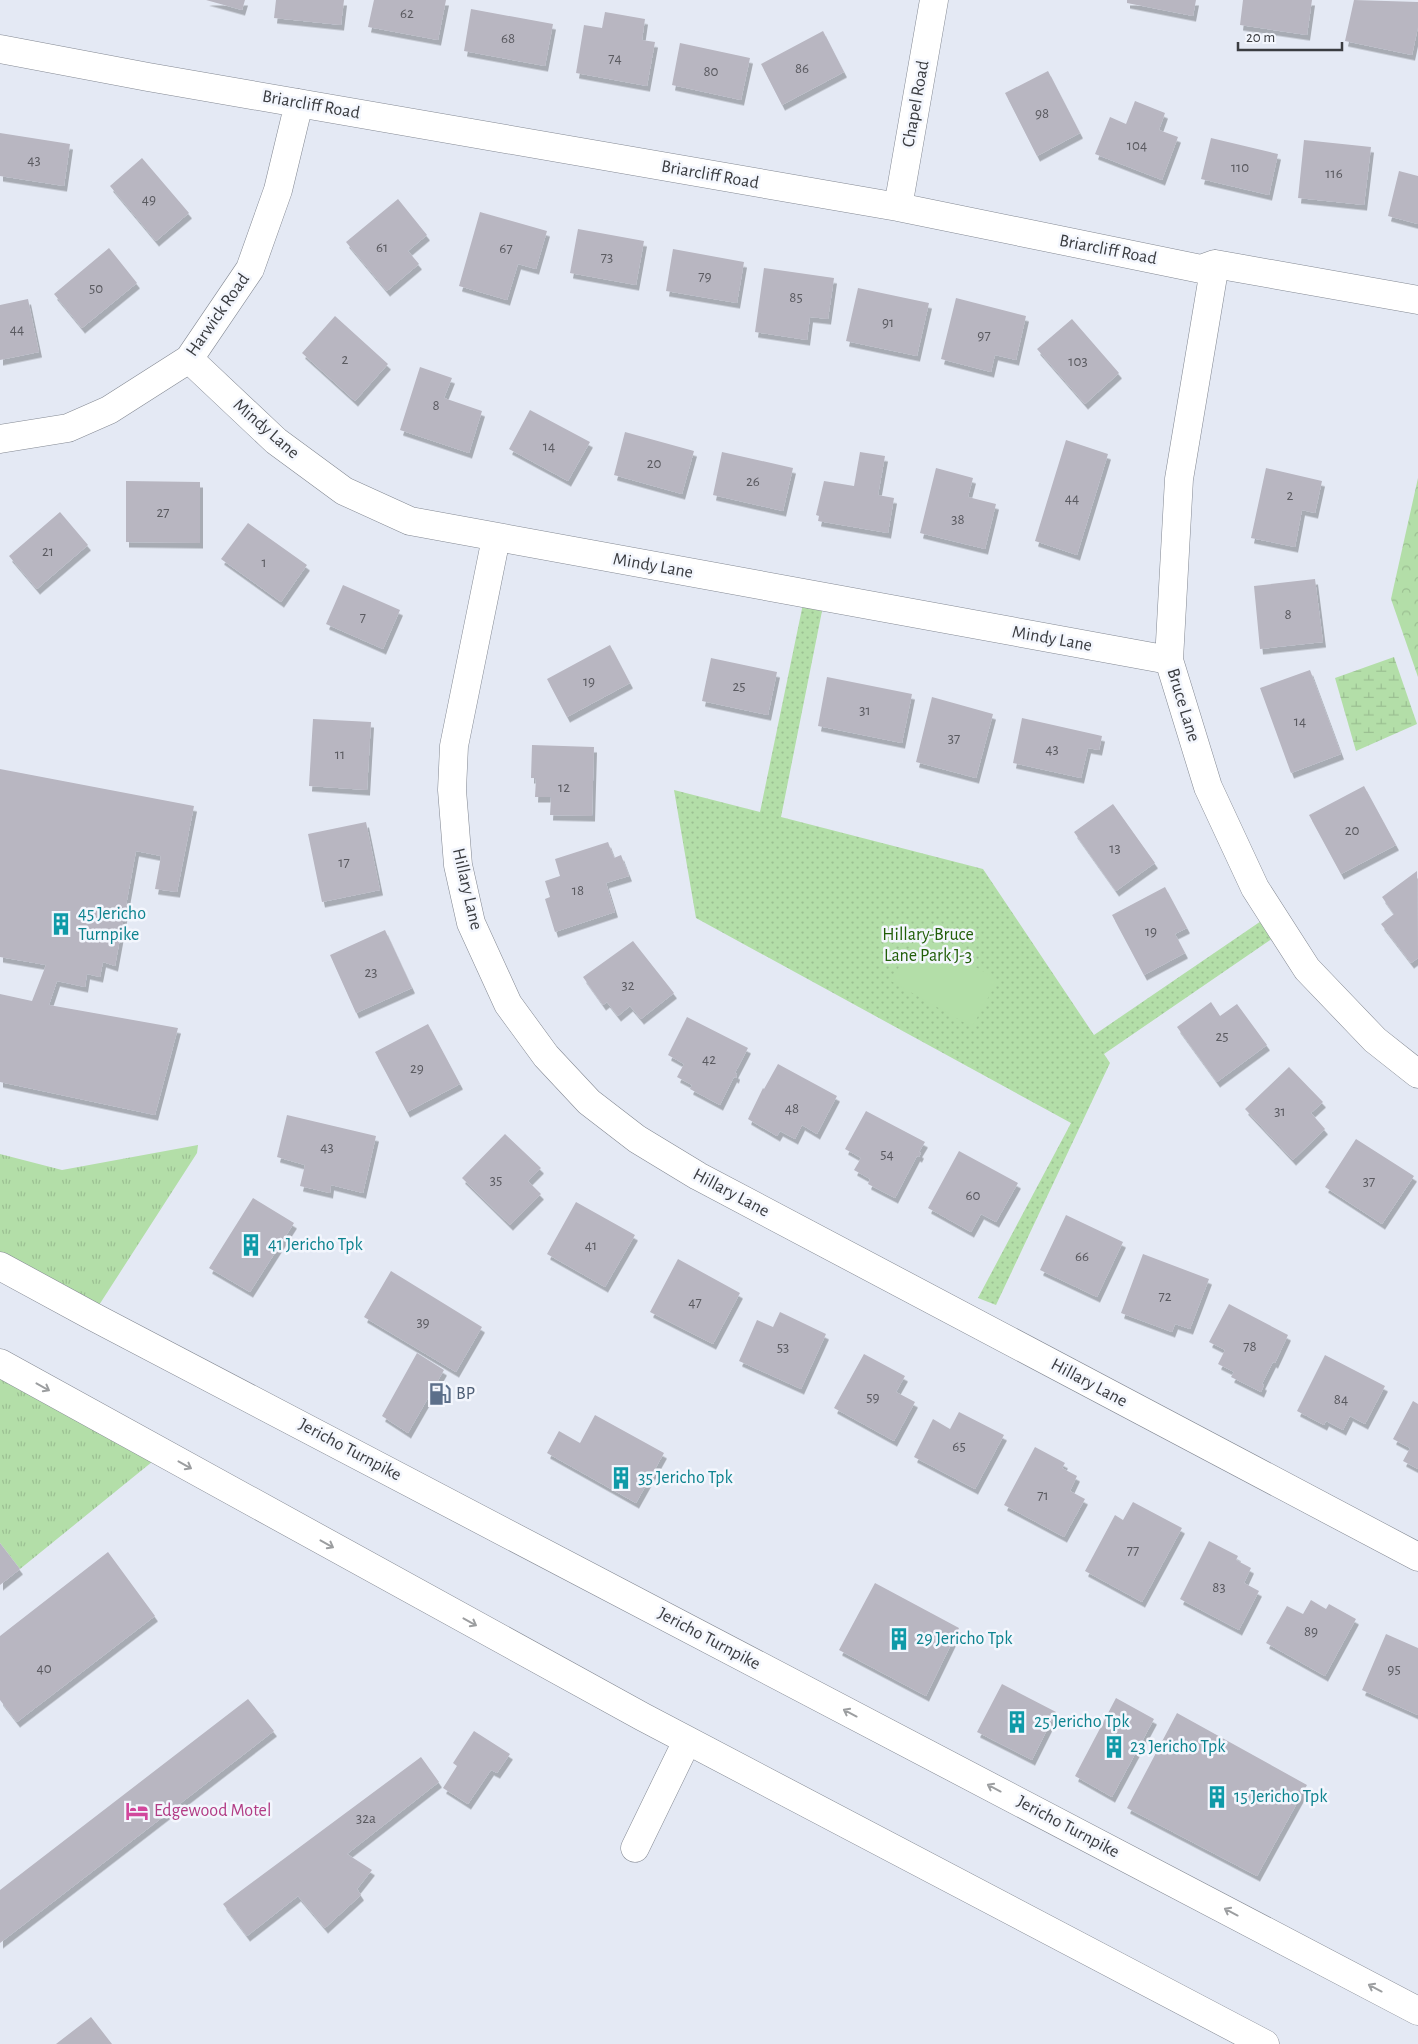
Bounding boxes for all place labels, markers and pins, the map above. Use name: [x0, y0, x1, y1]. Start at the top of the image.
place label: 45 Jericho Turnpike: [78, 905, 146, 944]
building icon: 45 Jericho Turnpike: [48, 911, 74, 937]
building icon: 41 Jericho Tpk: [238, 1232, 264, 1258]
place label: 41 Jericho Tpk: [268, 1236, 363, 1254]
fuel station icon: BP: [427, 1381, 453, 1407]
place label: BP: [456, 1385, 475, 1403]
building icon: 35 Jericho Tpk: [608, 1465, 634, 1491]
place label: 35 Jericho Tpk: [638, 1469, 733, 1487]
building icon: 29 Jericho Tpk: [886, 1626, 912, 1652]
place label: 29 Jericho Tpk: [916, 1630, 1013, 1648]
building icon: 25 Jericho Tpk: [1004, 1709, 1030, 1735]
place label: 25 Jericho Tpk: [1034, 1713, 1130, 1731]
building icon: 23 Jericho Tpk: [1101, 1734, 1127, 1760]
place label: 23 Jericho Tpk: [1130, 1738, 1226, 1756]
building icon: 15 Jericho Tpk: [1204, 1784, 1230, 1810]
place label: 15 Jericho Tpk: [1234, 1788, 1328, 1806]
hotel icon: Edgewood Motel: [124, 1798, 150, 1824]
place label: Edgewood Motel: [154, 1802, 271, 1820]

